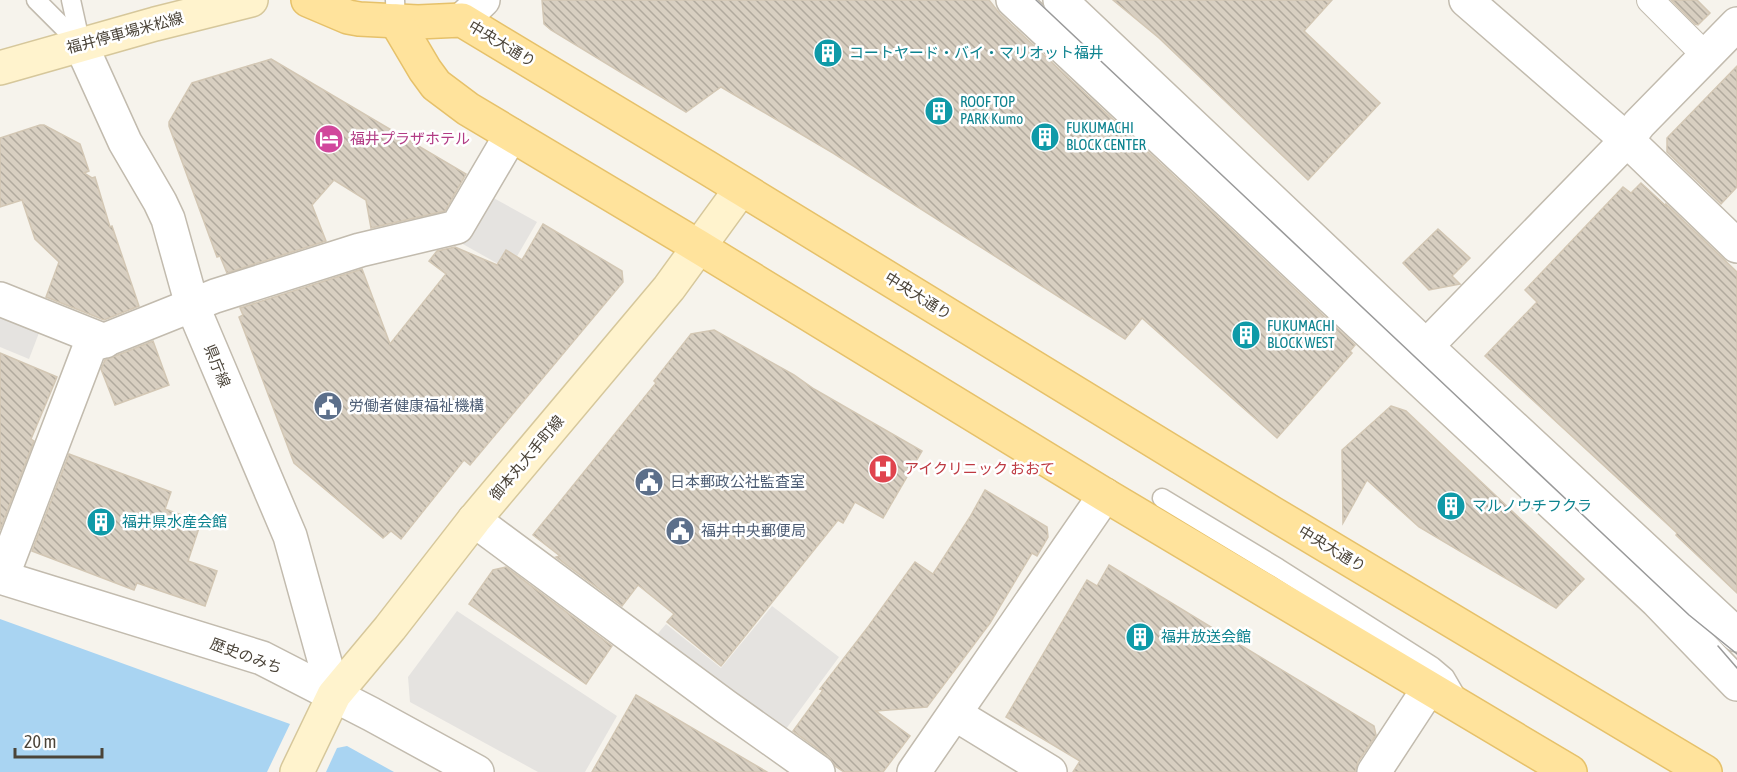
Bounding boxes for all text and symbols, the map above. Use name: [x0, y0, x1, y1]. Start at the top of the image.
street label: 福井停車場米松線: [65, 9, 185, 56]
street label: 中央大通り: [466, 17, 539, 70]
building icon: コートヤード・バイ・マリオット福井: [812, 37, 844, 69]
place label: コートヤード・バイ・マリオット福井: [849, 44, 1104, 61]
place label: ROOF TOP PARK Kumo: [960, 93, 1023, 127]
building icon: ROOF TOP PARK Kumo: [923, 95, 955, 127]
place label: FUKUMACHI BLOCK CENTER: [1066, 119, 1146, 153]
building icon: FUKUMACHI BLOCK CENTER: [1029, 121, 1061, 153]
hotel icon: 福井プラザホテル: [313, 123, 345, 155]
place label: 福井プラザホテル: [350, 130, 470, 147]
street label: 中央大通り: [882, 268, 955, 323]
place label: FUKUMACHI BLOCK WEST: [1267, 317, 1335, 351]
building icon: FUKUMACHI BLOCK WEST: [1230, 319, 1262, 351]
street label: 県庁線: [201, 342, 234, 390]
public building icon: 労働者健康福祉機構: [312, 390, 344, 422]
place label: 労働者健康福祉機構: [349, 397, 484, 414]
street label: 御本丸大手町線: [486, 412, 567, 503]
hospital icon: アイクリニック おおて: [867, 453, 899, 485]
place label: アイクリニック おおて: [904, 460, 1055, 477]
public building icon: 日本郵政公社監査室: [633, 466, 665, 498]
place label: 日本郵政公社監査室: [670, 473, 805, 490]
building icon: マルノウチフクラ: [1435, 490, 1467, 522]
place label: マルノウチフクラ: [1472, 497, 1592, 514]
building icon: 福井県水産会館: [85, 506, 117, 538]
place label: 福井県水産会館: [122, 513, 227, 530]
public building icon: 福井中央郵便局: [664, 515, 696, 547]
place label: 福井中央郵便局: [701, 522, 806, 539]
street label: 中央大通り: [1296, 522, 1369, 575]
building icon: 福井放送会館: [1124, 621, 1156, 653]
place label: 福井放送会館: [1161, 628, 1251, 645]
street label: 歴史のみち: [208, 635, 284, 676]
scale bar: [15, 721, 102, 759]
text: 20 m: [24, 731, 56, 752]

